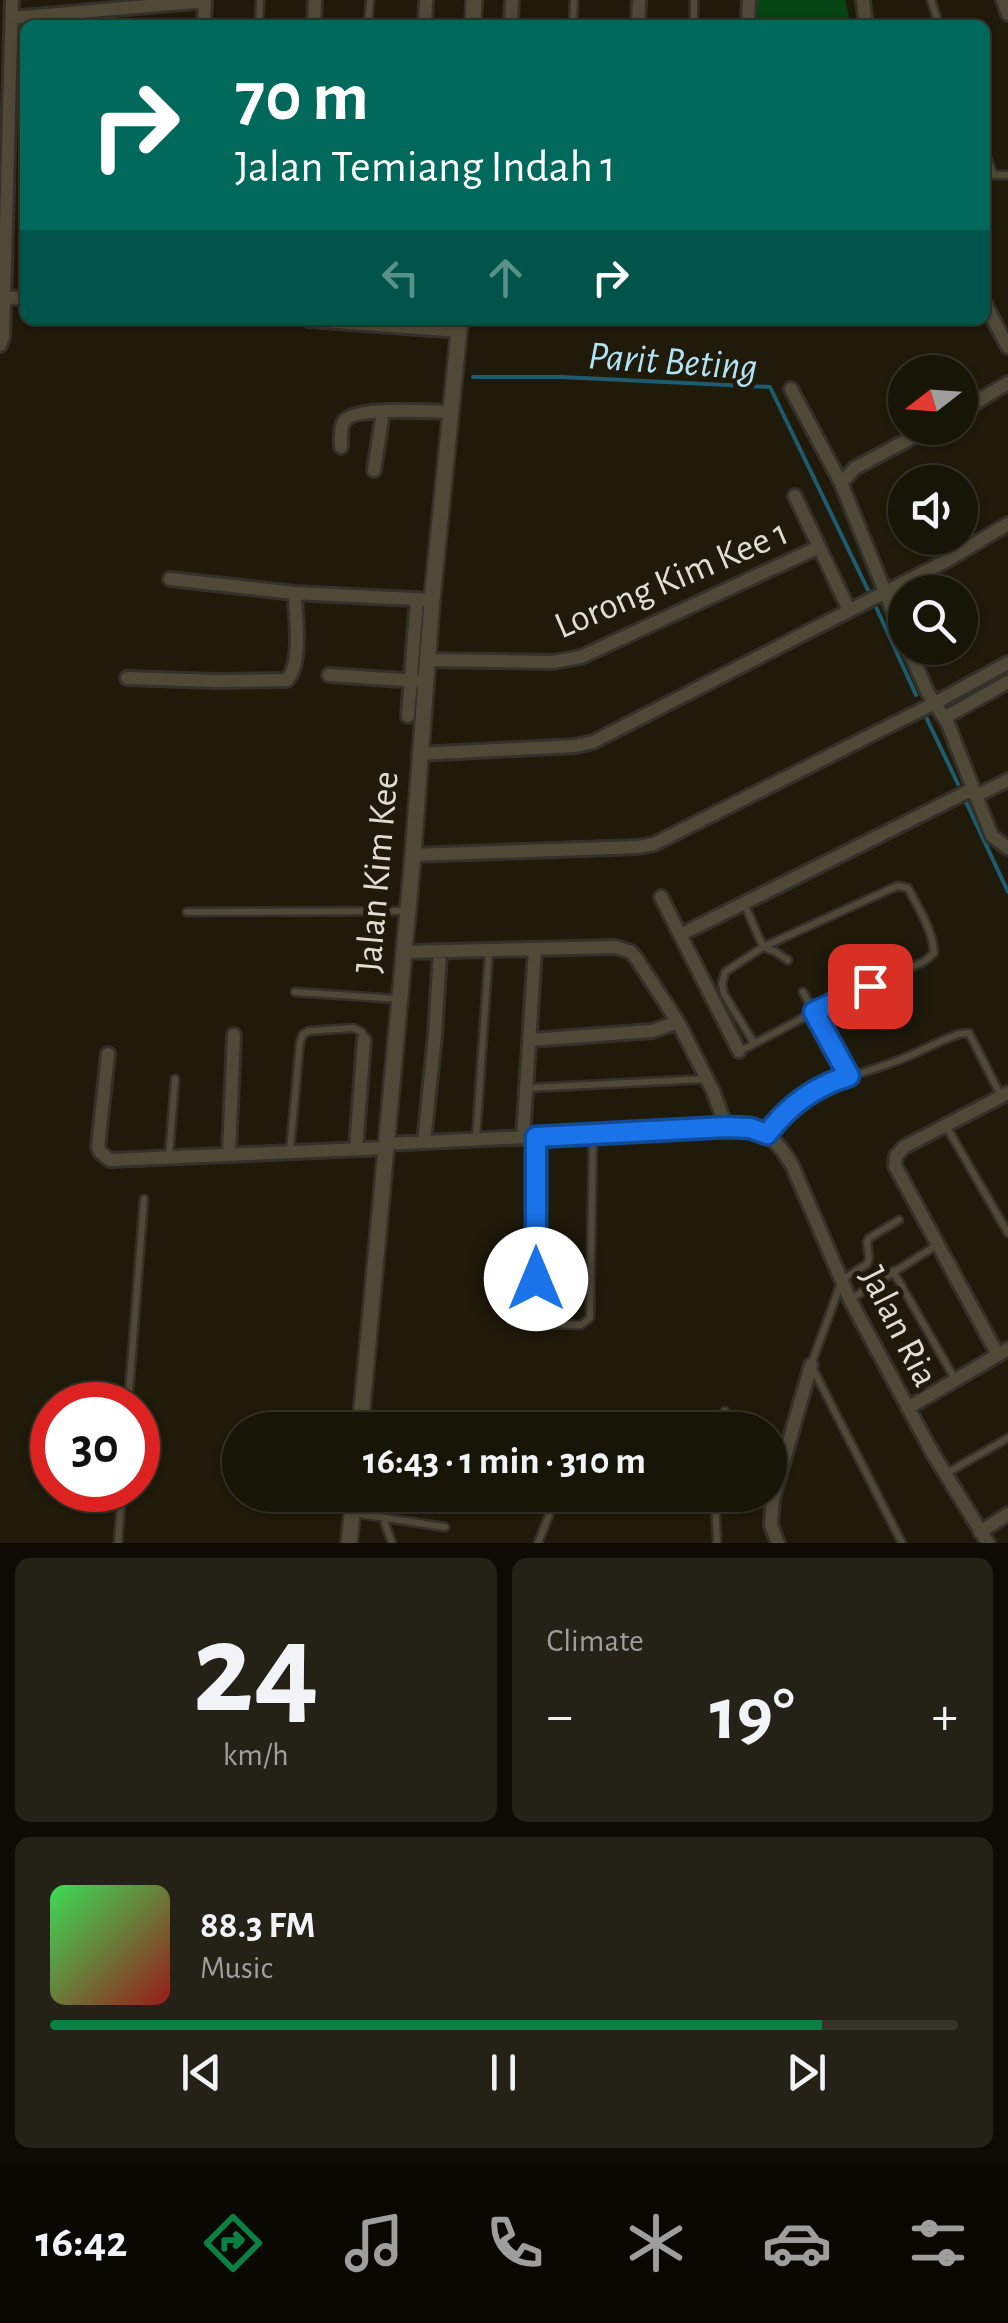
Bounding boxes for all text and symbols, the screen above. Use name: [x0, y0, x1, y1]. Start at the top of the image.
icon: right: [70, 60, 200, 190]
text: 70 m: [235, 63, 369, 133]
text: Jalan Temiang Indah 1: [235, 145, 616, 190]
icon: left: [373, 250, 428, 305]
icon: ahead: [478, 250, 533, 305]
icon: right: [583, 250, 638, 305]
water label: Parit Beting: [587, 336, 759, 388]
north arrow: [888, 355, 978, 445]
map controls: [888, 355, 978, 665]
button: sound: [888, 465, 978, 555]
street label: Lorong Kim Kee 1: [550, 514, 794, 646]
button: search: [888, 575, 978, 665]
street label: Jalan Kim Kee: [350, 770, 406, 975]
pin: [828, 944, 913, 1029]
icon: arrive: [843, 959, 898, 1014]
position arrow: [484, 1227, 588, 1331]
street label: Jalan Ria: [852, 1261, 944, 1393]
speed limit sign: 30: [30, 1382, 160, 1512]
text: 16:43 · 1 min · 310 m: [363, 1443, 646, 1481]
text: 24: [192, 1606, 319, 1736]
text: Climate: [547, 1625, 644, 1657]
text: 19°: [710, 1678, 795, 1753]
text: −: [547, 1689, 573, 1744]
text: +: [932, 1689, 958, 1744]
text: km/h: [223, 1739, 289, 1771]
text: 88.3 FM: [200, 1907, 316, 1945]
text: Music: [200, 1952, 273, 1984]
icon: previous: [174, 2045, 229, 2100]
icon: pause: [476, 2045, 531, 2100]
icon: next: [779, 2045, 834, 2100]
icon: directions: [198, 2208, 268, 2278]
icon: music: [339, 2208, 409, 2278]
icon: phone: [480, 2208, 550, 2278]
icon: climate: [621, 2208, 691, 2278]
icon: car: [762, 2208, 832, 2278]
icon: filters: [903, 2208, 973, 2278]
text: 16:42: [35, 2220, 128, 2265]

